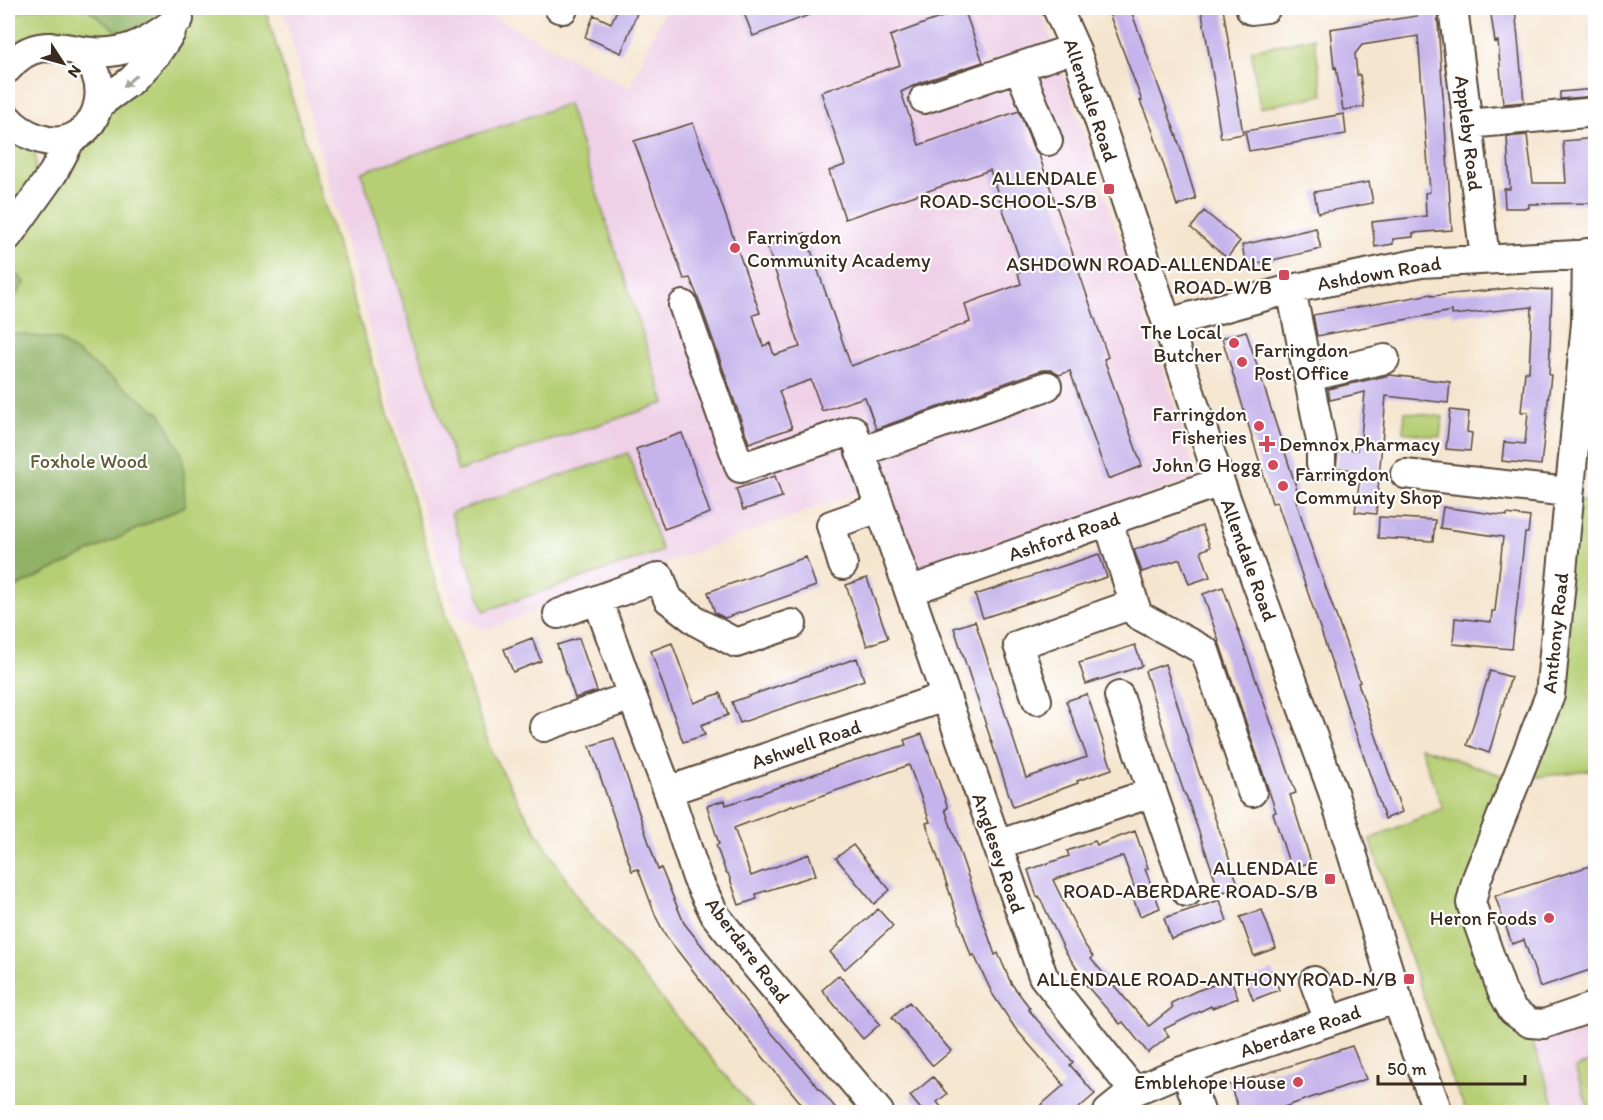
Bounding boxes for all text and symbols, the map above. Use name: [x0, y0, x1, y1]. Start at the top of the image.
north arrow: [33, 33, 93, 93]
street label: Allendale Road: [1059, 35, 1123, 165]
text: N: [64, 62, 86, 81]
one-way arrow: [123, 74, 138, 87]
street label: Appleby Road: [1450, 74, 1488, 192]
place label: ALLENDALE ROAD-SCHOOL-S/B: [919, 166, 1097, 213]
marker: ALLENDALE ROAD-SCHOOL-S/B: [1102, 182, 1116, 196]
place label: Farringdon Community Academy: [747, 225, 931, 272]
marker: Farringdon Community Academy: [728, 241, 742, 255]
street label: Ashdown Road: [1315, 250, 1443, 296]
place label: ASHDOWN ROAD-ALLENDALE ROAD-W/B: [1006, 252, 1272, 299]
marker: ASHDOWN ROAD-ALLENDALE ROAD-W/B: [1277, 268, 1291, 282]
place label: The Local Butcher: [1141, 320, 1222, 367]
marker: The Local Butcher: [1227, 336, 1241, 350]
place label: Farringdon Post Office: [1254, 338, 1349, 385]
marker: Farringdon Post Office: [1235, 355, 1249, 369]
place label: Farringdon Fisheries: [1153, 402, 1247, 449]
marker: Farringdon Fisheries: [1252, 419, 1266, 433]
place label: Demnox Pharmacy: [1279, 432, 1441, 456]
marker: Demnox Pharmacy: [1260, 437, 1274, 451]
park label: Foxhole Wood: [30, 449, 148, 473]
place label: John G Hogg: [1153, 453, 1262, 477]
marker: John G Hogg: [1266, 458, 1280, 472]
place label: Farringdon Community Shop: [1295, 462, 1442, 509]
marker: Farringdon Community Shop: [1276, 479, 1290, 493]
street label: Allendale Road: [1216, 495, 1282, 625]
street label: Ashford Road: [1005, 506, 1123, 566]
street label: Anthony Road: [1537, 571, 1573, 694]
street label: Ashwell Road: [748, 714, 864, 774]
street label: Anglesey Road: [967, 790, 1031, 916]
place label: ALLENDALE ROAD-ABERDARE ROAD-S/B: [1063, 856, 1318, 903]
marker: ALLENDALE ROAD-ABERDARE ROAD-S/B: [1323, 872, 1337, 886]
street label: Aberdare Road: [701, 893, 796, 1008]
place label: Heron Foods: [1430, 906, 1537, 930]
marker: Heron Foods: [1542, 911, 1556, 925]
place label: ALLENDALE ROAD-ANTHONY ROAD-N/B: [1037, 967, 1397, 991]
marker: ALLENDALE ROAD-ANTHONY ROAD-N/B: [1402, 972, 1416, 986]
street label: Aberdare Road: [1237, 999, 1364, 1063]
scale bar: [1378, 1048, 1525, 1086]
text: 50 m: [1387, 1058, 1427, 1080]
place label: Emblehope House: [1134, 1070, 1286, 1094]
marker: Emblehope House: [1291, 1075, 1305, 1089]

